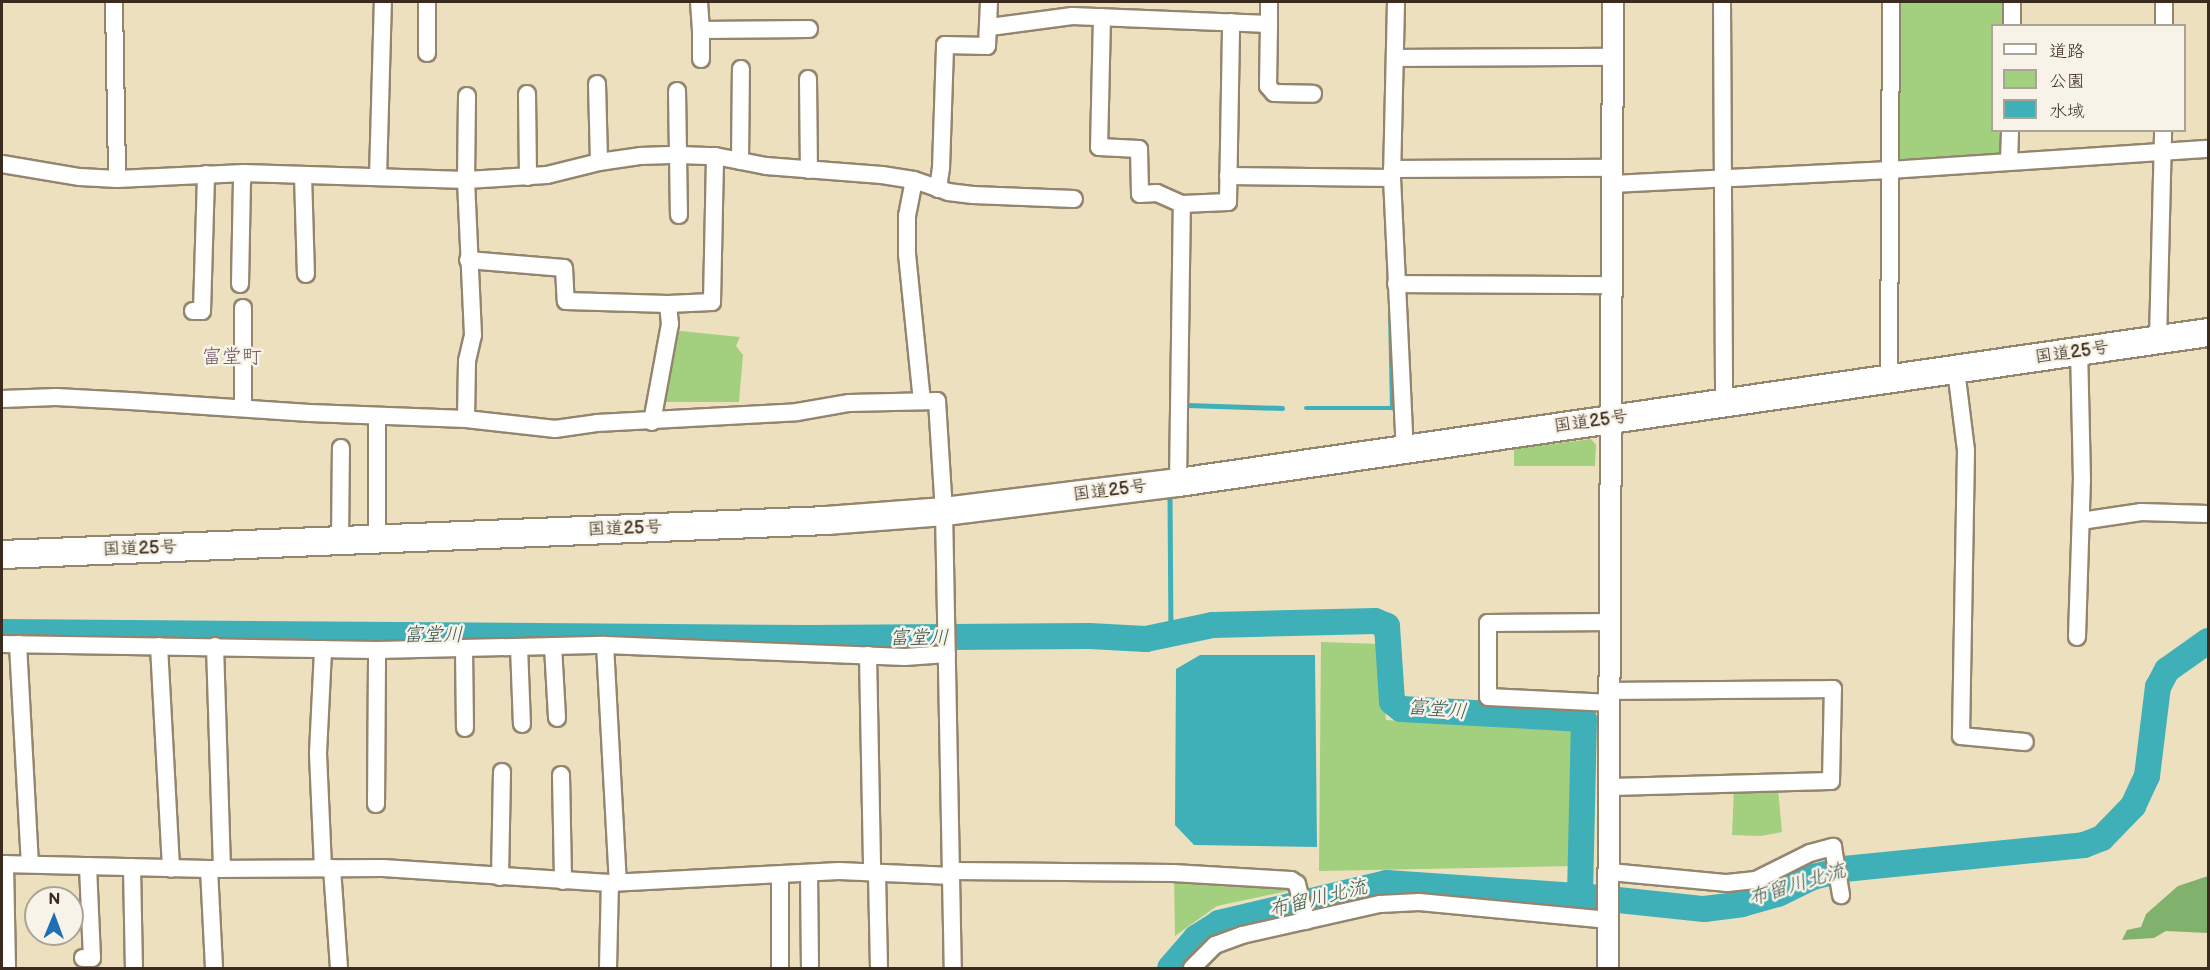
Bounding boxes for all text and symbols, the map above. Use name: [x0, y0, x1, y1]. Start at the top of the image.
legend: [1991, 24, 2186, 132]
text: 道路: [2049, 41, 2085, 62]
text: 公園: [2049, 71, 2085, 92]
text: 水域: [2049, 101, 2085, 122]
street label: 国道25号: [2033, 337, 2111, 369]
district label: 富堂町: [202, 345, 262, 369]
street label: 国道25号: [1552, 406, 1630, 438]
street label: 国道25号: [1071, 476, 1149, 506]
street label: 国道25号: [587, 517, 663, 541]
street label: 国道25号: [102, 537, 178, 561]
water label: 富堂川: [403, 623, 463, 647]
water label: 富堂川: [889, 626, 949, 650]
water label: 富堂川: [1406, 695, 1468, 725]
water label: 布留川北流: [1746, 859, 1848, 911]
water label: 布留川北流: [1267, 875, 1369, 923]
north arrow: [24, 886, 84, 946]
text: N: [48, 890, 60, 909]

